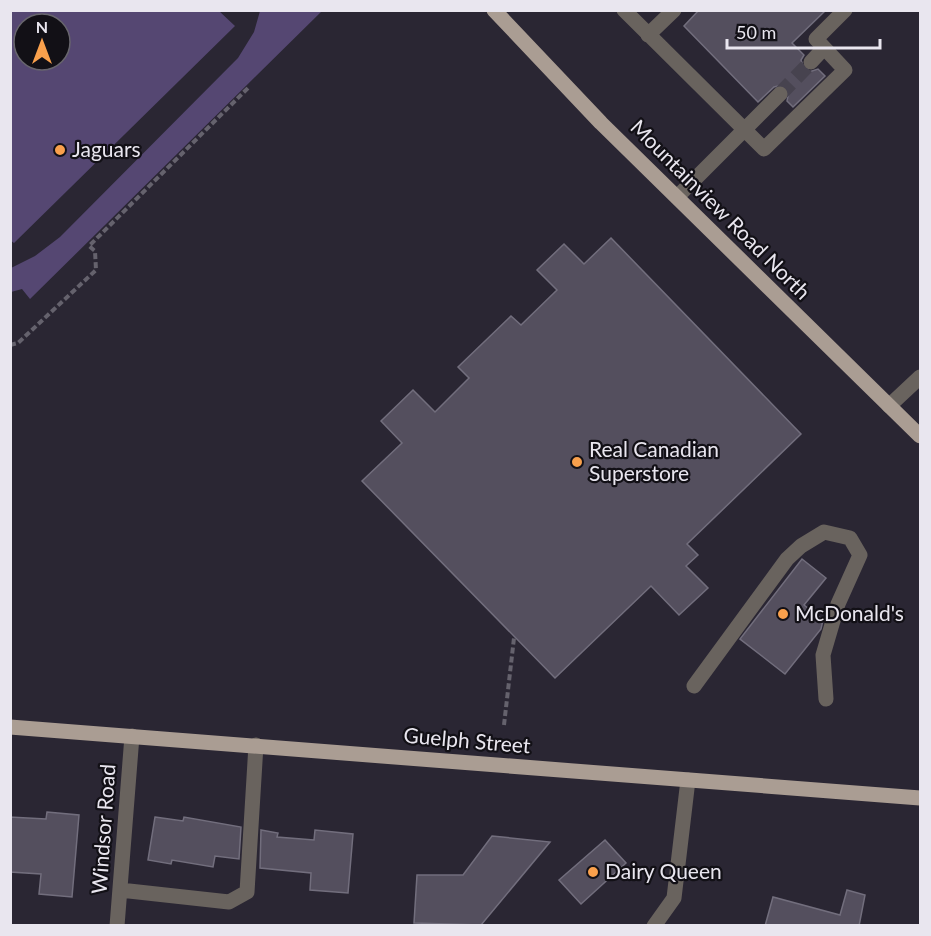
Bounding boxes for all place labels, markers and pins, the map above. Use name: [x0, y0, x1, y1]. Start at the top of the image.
place label: Jaguars: [72, 136, 141, 161]
marker: Jaguars: [53, 143, 67, 157]
place label: Real Canadian Superstore: [589, 436, 719, 485]
marker: Real Canadian Superstore: [570, 455, 584, 469]
place label: McDonald's: [795, 600, 904, 625]
marker: McDonald's: [776, 607, 790, 621]
place label: Dairy Queen: [605, 858, 722, 883]
marker: Dairy Queen: [586, 865, 600, 879]

